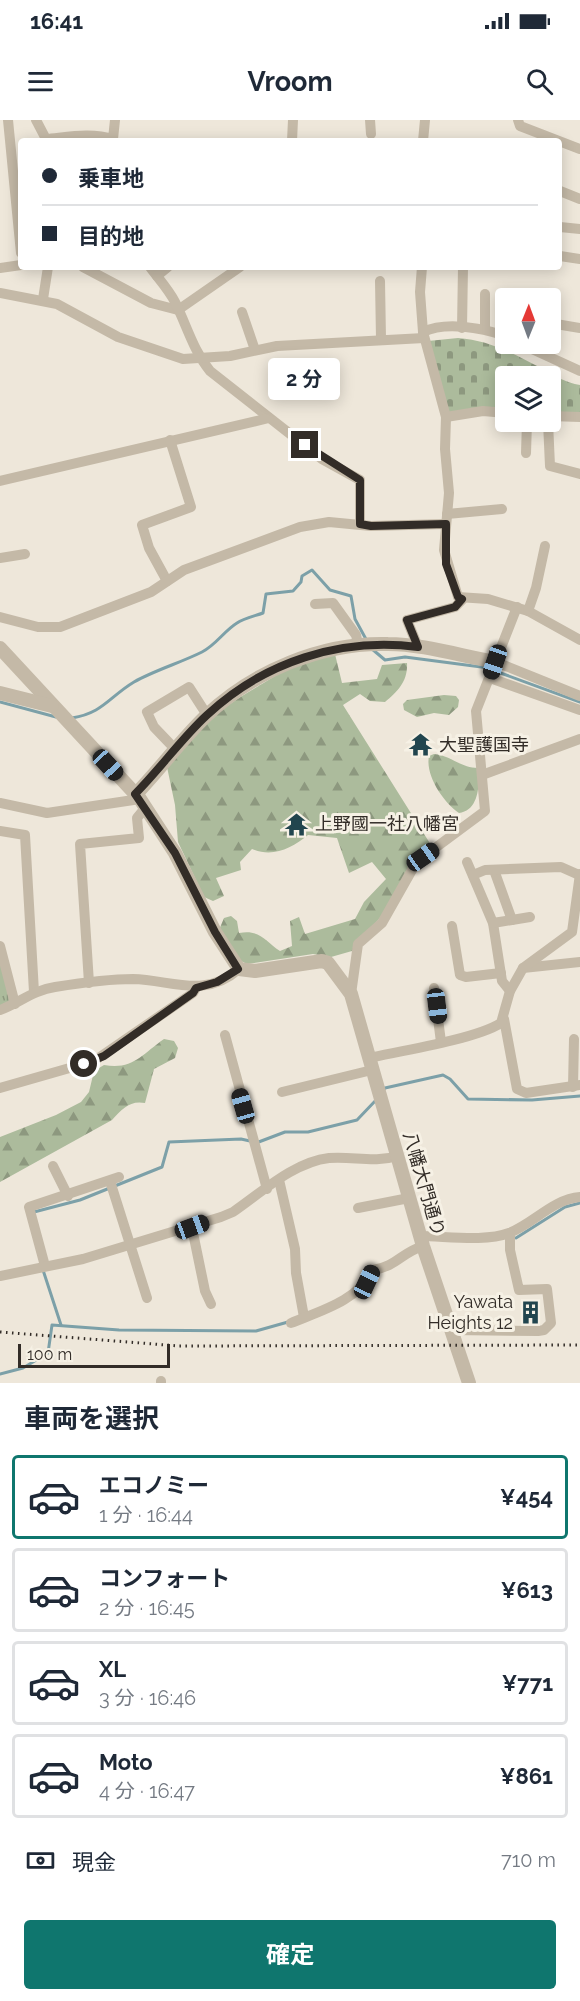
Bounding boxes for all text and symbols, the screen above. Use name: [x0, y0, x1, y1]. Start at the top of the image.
text: 16:41: [30, 8, 83, 34]
icon: menu: [24, 65, 57, 98]
icon: search: [523, 65, 556, 98]
text: Vroom: [247, 66, 333, 97]
text: 乗車地: [78, 165, 144, 191]
text: 目的地: [78, 223, 144, 249]
north arrow: [495, 288, 561, 354]
map controls: [495, 288, 561, 432]
callout: 2 分: [269, 358, 341, 400]
button: layers: [495, 366, 561, 432]
text: 2 分: [286, 367, 322, 391]
route end: [291, 431, 318, 458]
car: [481, 642, 509, 682]
temple icon: 大聖護国寺: [408, 732, 434, 758]
place label: 大聖護国寺: [439, 734, 529, 755]
car: [89, 746, 127, 784]
temple icon: 上野國一社八幡宮: [284, 811, 310, 837]
place label: 上野國一社八幡宮: [315, 813, 459, 834]
car: [403, 839, 443, 875]
car: [426, 987, 448, 1025]
route start: [70, 1050, 97, 1077]
car: [229, 1086, 257, 1126]
street label: 八幡大門通り: [400, 1129, 449, 1239]
car: [172, 1212, 212, 1242]
car: [351, 1262, 383, 1302]
place label: Yawata Heights 12: [427, 1291, 513, 1333]
building icon: Yawata Heights 12: [518, 1299, 544, 1325]
scale bar: [18, 1341, 170, 1368]
text: 100 m: [27, 1345, 72, 1364]
text: 車両を選択: [24, 1403, 159, 1434]
icon: car: [27, 1470, 81, 1524]
text: エコノミー: [99, 1472, 209, 1498]
text: ¥454: [500, 1484, 553, 1510]
text: 1 分 · 16:44: [99, 1503, 193, 1527]
icon: car: [27, 1563, 81, 1617]
text: コンフォート: [99, 1565, 230, 1591]
text: ¥613: [501, 1577, 553, 1603]
text: 2 分 · 16:45: [99, 1596, 195, 1620]
icon: car: [27, 1656, 81, 1710]
text: XL: [99, 1656, 126, 1682]
text: ¥771: [502, 1670, 553, 1696]
text: 3 分 · 16:46: [99, 1686, 196, 1710]
icon: car: [27, 1749, 81, 1803]
text: Moto: [99, 1749, 153, 1775]
text: ¥861: [500, 1763, 553, 1789]
text: 4 分 · 16:47: [99, 1779, 195, 1803]
icon: cash: [24, 1844, 57, 1877]
text: 710 m: [501, 1848, 556, 1872]
text: 現金: [72, 1849, 116, 1875]
button: 確定: [24, 1920, 556, 1989]

